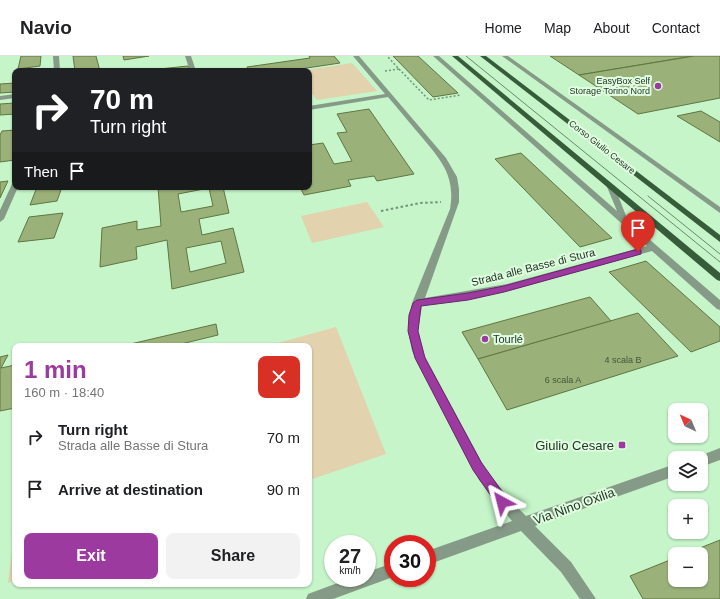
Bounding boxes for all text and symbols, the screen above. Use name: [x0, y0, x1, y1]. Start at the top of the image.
text: Navio: [20, 17, 72, 38]
text: Home: [485, 20, 522, 36]
text: Map: [544, 20, 571, 36]
text: About: [593, 20, 630, 36]
text: Contact: [652, 20, 700, 36]
place label: EasyBox Self Storage Torino Nord: [570, 76, 650, 96]
marker: EasyBox Self Storage Torino Nord: [653, 81, 663, 91]
icon: right: [24, 84, 76, 136]
text: 70 m: [90, 84, 154, 115]
text: Turn right: [90, 117, 166, 137]
street label: Corso Giulio Cesare: [567, 118, 637, 176]
icon: arrive: [66, 160, 88, 182]
text: Then: [24, 163, 58, 180]
pin: [621, 211, 655, 252]
icon: arrive: [627, 217, 649, 239]
street label: Strada alle Basse di Stura: [470, 246, 597, 288]
place label: Tourlé: [493, 333, 523, 345]
marker: Tourlé: [480, 334, 490, 344]
house number: 4 scala B: [604, 355, 642, 365]
text: 1 min: [24, 356, 87, 383]
button: close: [258, 356, 300, 398]
house number: 6 scala A: [545, 375, 581, 385]
text: 160 m · 18:40: [24, 385, 104, 400]
north arrow: [668, 403, 708, 443]
map controls: [668, 403, 708, 587]
text: Turn right: [58, 421, 128, 438]
icon: right: [24, 426, 46, 448]
text: 70 m: [267, 429, 300, 446]
text: Strada alle Basse di Stura: [58, 438, 208, 453]
place label: Giulio Cesare: [535, 438, 614, 453]
marker: Giulio Cesare: [617, 440, 627, 450]
button: layers: [668, 451, 708, 491]
icon: arrive: [24, 478, 46, 500]
text: Arrive at destination: [58, 481, 203, 498]
text: 90 m: [267, 481, 300, 498]
position arrow: [481, 481, 523, 523]
street label: Via Nino Oxilia: [531, 484, 617, 528]
button: +: [668, 499, 708, 539]
button: Exit: [24, 533, 158, 579]
button: Share: [166, 533, 300, 579]
speed limit sign: 30: [384, 535, 436, 587]
text: 27: [339, 545, 361, 567]
button: −: [668, 547, 708, 587]
text: km/h: [339, 565, 361, 576]

